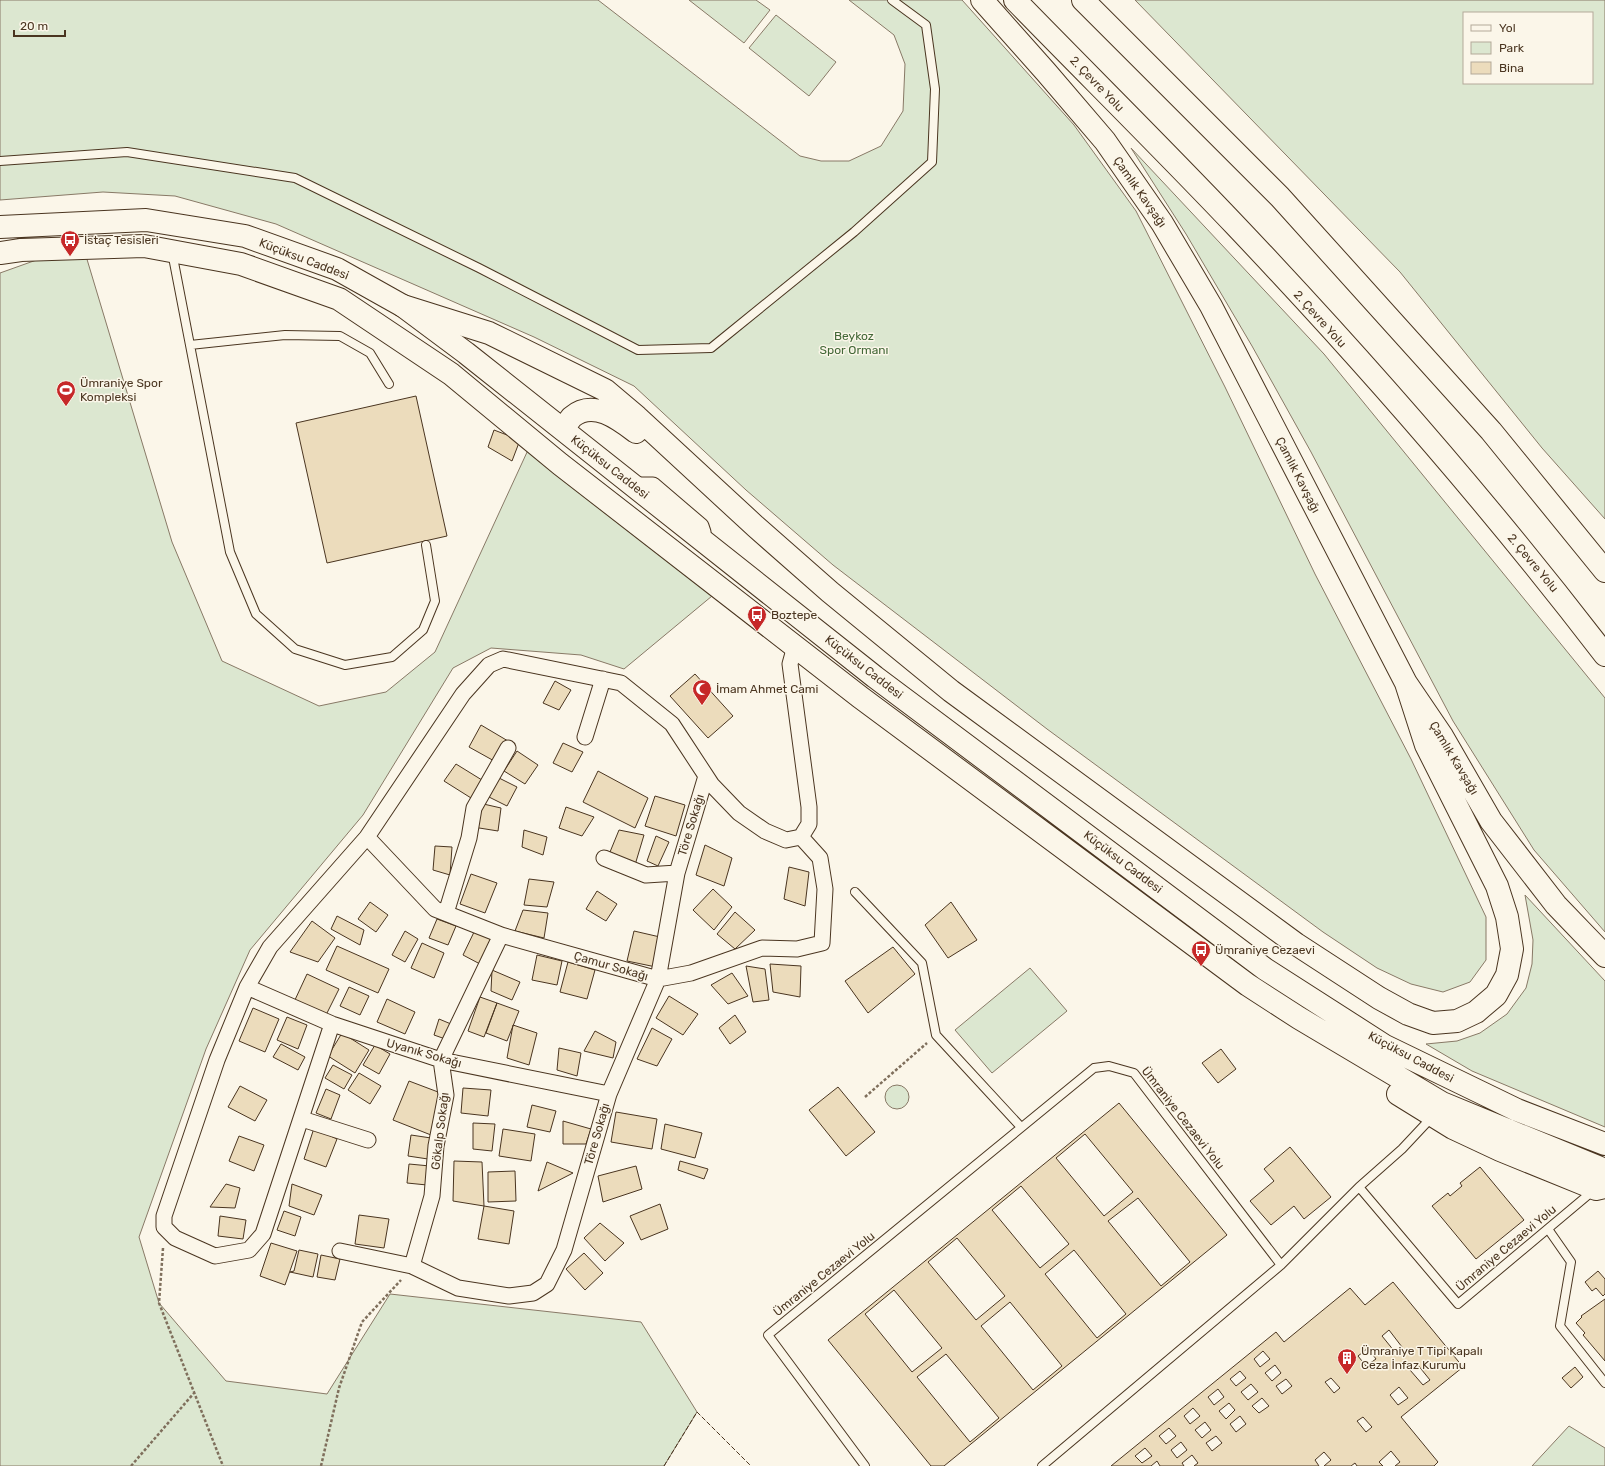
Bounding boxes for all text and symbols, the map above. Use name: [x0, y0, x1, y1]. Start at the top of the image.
scale bar: [14, 12, 65, 38]
legend: [1463, 12, 1593, 84]
text: 20 m: [20, 19, 48, 33]
text: Yol: [1499, 21, 1516, 35]
text: Park: [1499, 41, 1525, 55]
street label: 2. Çevre Yolu: [1067, 53, 1127, 115]
text: Bina: [1499, 61, 1524, 75]
street label: Çamlık Kavşağı: [1110, 154, 1170, 230]
bus stop icon: İstaç Tesisleri: [59, 229, 81, 257]
place label: İstaç Tesisleri: [84, 233, 159, 247]
street label: Küçüksu Caddesi: [257, 235, 351, 283]
street label: 2. Çevre Yolu: [1291, 288, 1349, 350]
park label: Beykoz Spor Ormanı: [820, 329, 889, 357]
place label: Ümraniye Spor Kompleksi: [80, 376, 163, 404]
sports icon: Ümraniye Spor Kompleksi: [55, 379, 77, 407]
street label: Küçüksu Caddesi: [568, 432, 652, 502]
street label: Çamlık Kavşağı: [1273, 435, 1323, 515]
street label: 2. Çevre Yolu: [1505, 531, 1561, 595]
bus stop icon: Boztepe: [746, 604, 768, 632]
place label: Boztepe: [771, 608, 818, 622]
street label: Küçüksu Caddesi: [822, 632, 906, 702]
mosque icon: İmam Ahmet Cami: [691, 678, 713, 706]
place label: İmam Ahmet Cami: [716, 682, 818, 696]
street label: Çamlık Kavşağı: [1427, 719, 1481, 797]
street label: Töre Sokağı: [675, 792, 707, 858]
street label: Küçüksu Caddesi: [1081, 828, 1165, 896]
bus stop icon: Ümraniye Cezaevi: [1190, 939, 1212, 967]
place label: Ümraniye Cezaevi: [1215, 943, 1315, 957]
street label: Çamur Sokağı: [572, 949, 650, 983]
street label: Küçüksu Caddesi: [1366, 1029, 1456, 1086]
street label: Uyanık Sokağı: [385, 1036, 463, 1070]
street label: Ümraniye Cezaevi Yolu: [1139, 1064, 1227, 1172]
street label: Gökalp Sokağı: [428, 1091, 452, 1171]
street label: Töre Sokağı: [581, 1101, 613, 1167]
street label: Ümraniye Cezaevi Yolu: [1453, 1202, 1559, 1294]
street label: Ümraniye Cezaevi Yolu: [771, 1229, 877, 1319]
place label: Ümraniye T Tipi Kapalı Ceza İnfaz Kurumu: [1361, 1344, 1483, 1372]
building icon: Ümraniye T Tipi Kapalı Ceza İnfaz Kurumu: [1336, 1347, 1358, 1375]

